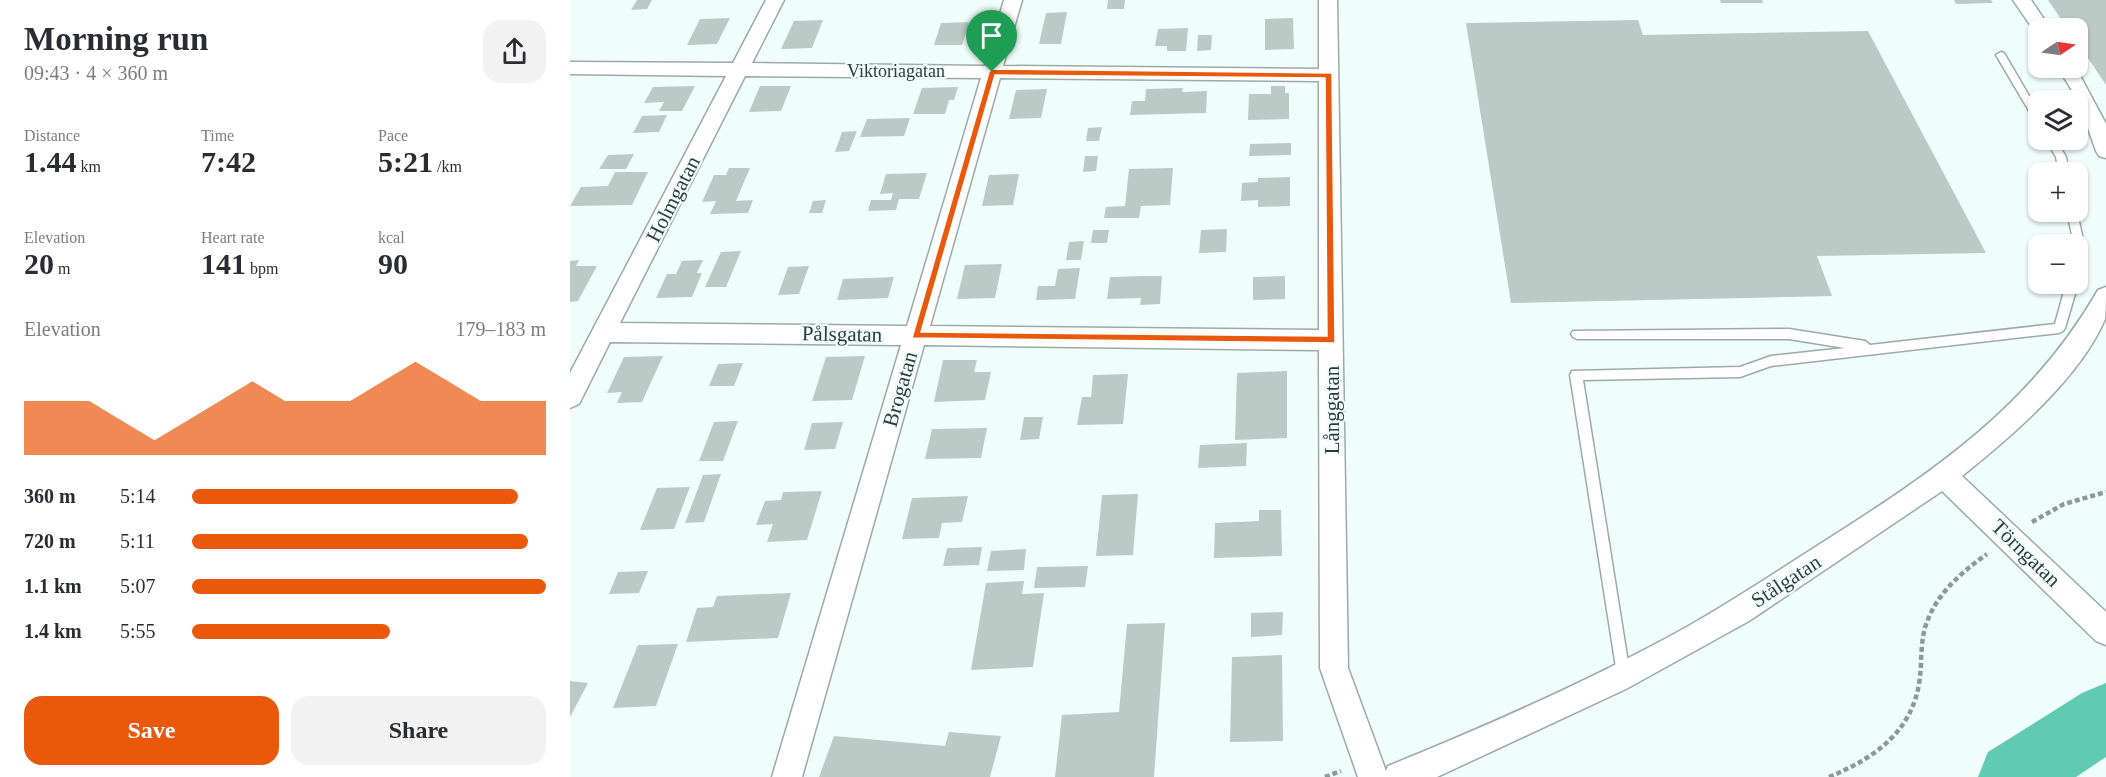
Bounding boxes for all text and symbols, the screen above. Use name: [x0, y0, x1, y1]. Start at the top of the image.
pin: [966, 10, 1017, 72]
north arrow: [2028, 18, 2088, 78]
map controls: [2028, 18, 2088, 294]
icon: arrive: [975, 19, 1008, 52]
button: share: [483, 20, 546, 83]
text: Morning run: [24, 21, 208, 57]
street label: Viktoriagatan: [847, 61, 945, 81]
text: 09:43 · 4 × 360 m: [24, 62, 168, 84]
button: layers: [2028, 90, 2088, 150]
text: Distance: [24, 127, 80, 144]
text: Time: [201, 127, 234, 144]
text: Pace: [378, 127, 408, 144]
text: 1.44: [24, 145, 77, 178]
text: 7:42: [201, 145, 256, 178]
text: 5:21: [378, 145, 433, 178]
street label: Holmgatan: [641, 152, 705, 246]
text: km: [77, 158, 101, 175]
text: /km: [433, 158, 462, 175]
button: +: [2028, 162, 2088, 222]
text: Elevation: [24, 229, 85, 246]
text: Heart rate: [201, 229, 265, 246]
text: kcal: [378, 229, 405, 246]
button: −: [2028, 234, 2088, 294]
text: 20: [24, 247, 54, 280]
text: 141: [201, 247, 246, 280]
text: 90: [378, 247, 408, 280]
text: m: [54, 260, 70, 277]
text: bpm: [246, 260, 278, 277]
text: Elevation: [24, 318, 101, 340]
text: 179–183 m: [455, 318, 546, 340]
street label: Pålsgatan: [802, 321, 883, 347]
street label: Brogatan: [878, 348, 922, 429]
street label: Långgatan: [1320, 365, 1344, 454]
text: 360 m: [24, 485, 76, 507]
text: 5:14: [120, 485, 156, 507]
street label: Törngatan: [1987, 514, 2066, 592]
text: 720 m: [24, 530, 76, 552]
text: 5:11: [120, 530, 155, 552]
street label: Stålgatan: [1747, 549, 1826, 612]
text: 1.1 km: [24, 575, 82, 597]
text: 5:07: [120, 575, 156, 597]
text: 1.4 km: [24, 620, 82, 642]
text: 5:55: [120, 620, 156, 642]
button: Save: [24, 696, 279, 765]
button: Share: [291, 696, 546, 765]

